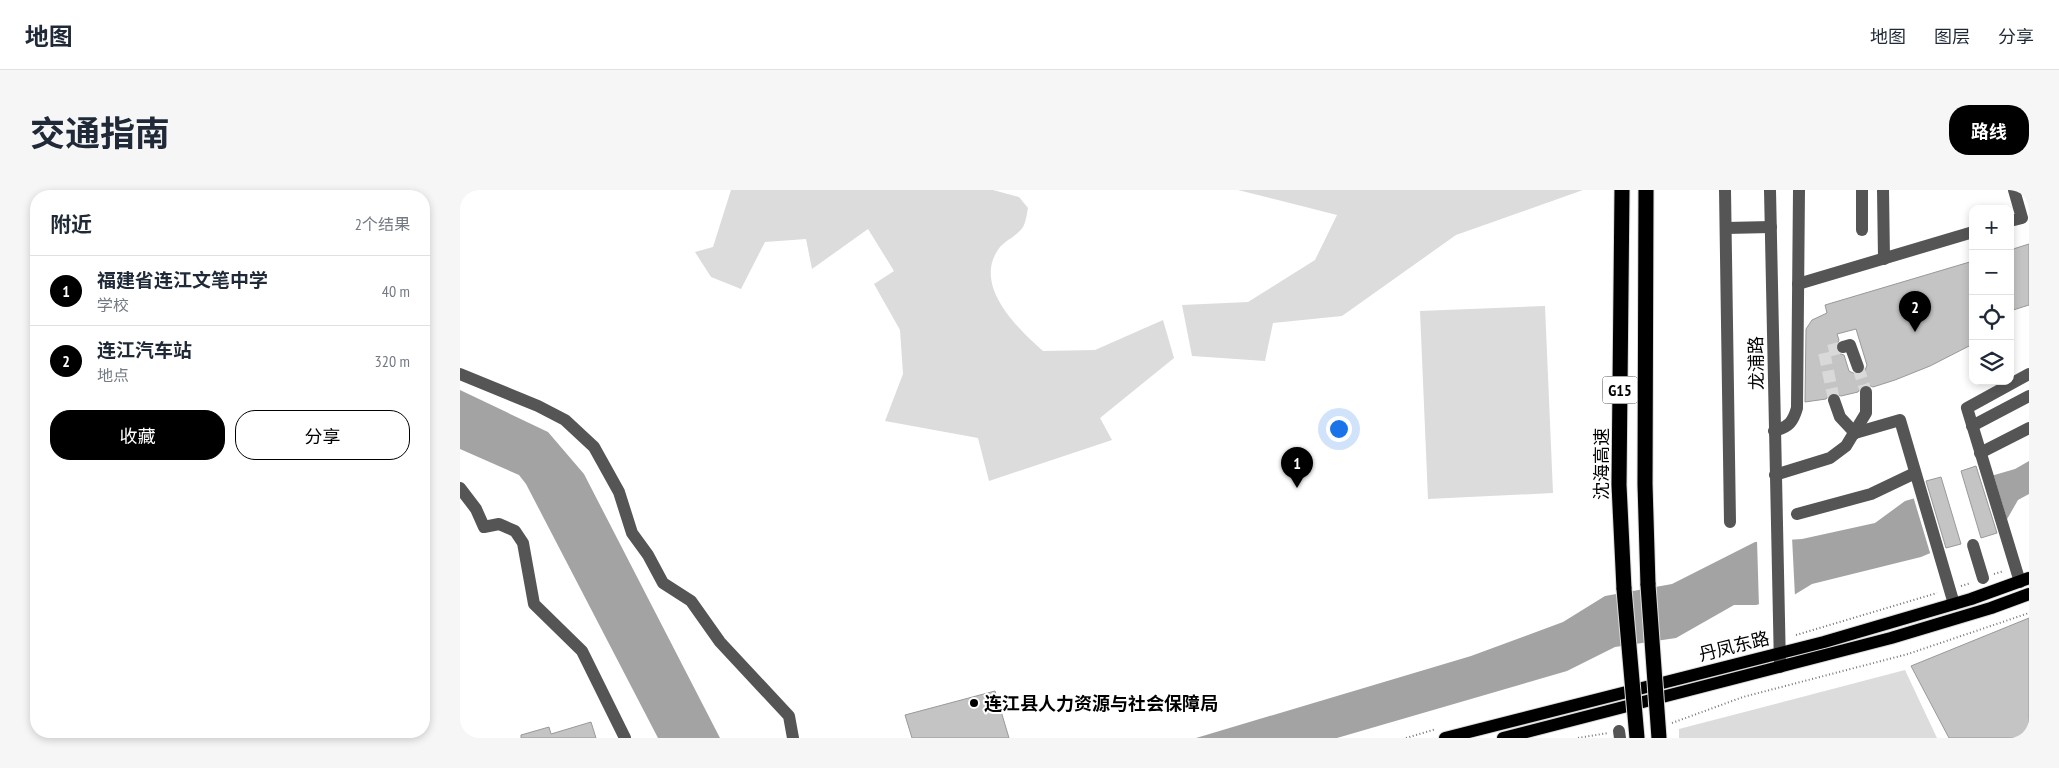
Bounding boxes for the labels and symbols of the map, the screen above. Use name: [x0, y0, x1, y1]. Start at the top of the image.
pin: 2: [1899, 291, 1931, 332]
street label: 龙浦路: [1744, 336, 1768, 390]
road number: G15: [1602, 376, 1638, 404]
your location: [1326, 416, 1352, 442]
street label: 沈海高速: [1590, 428, 1613, 500]
pin: 1: [1281, 447, 1313, 488]
street label: 丹凤东路: [1696, 626, 1772, 666]
place label: 连江县人力资源与社会保障局: [984, 692, 1218, 715]
marker: 连江县人力资源与社会保障局: [968, 697, 980, 709]

